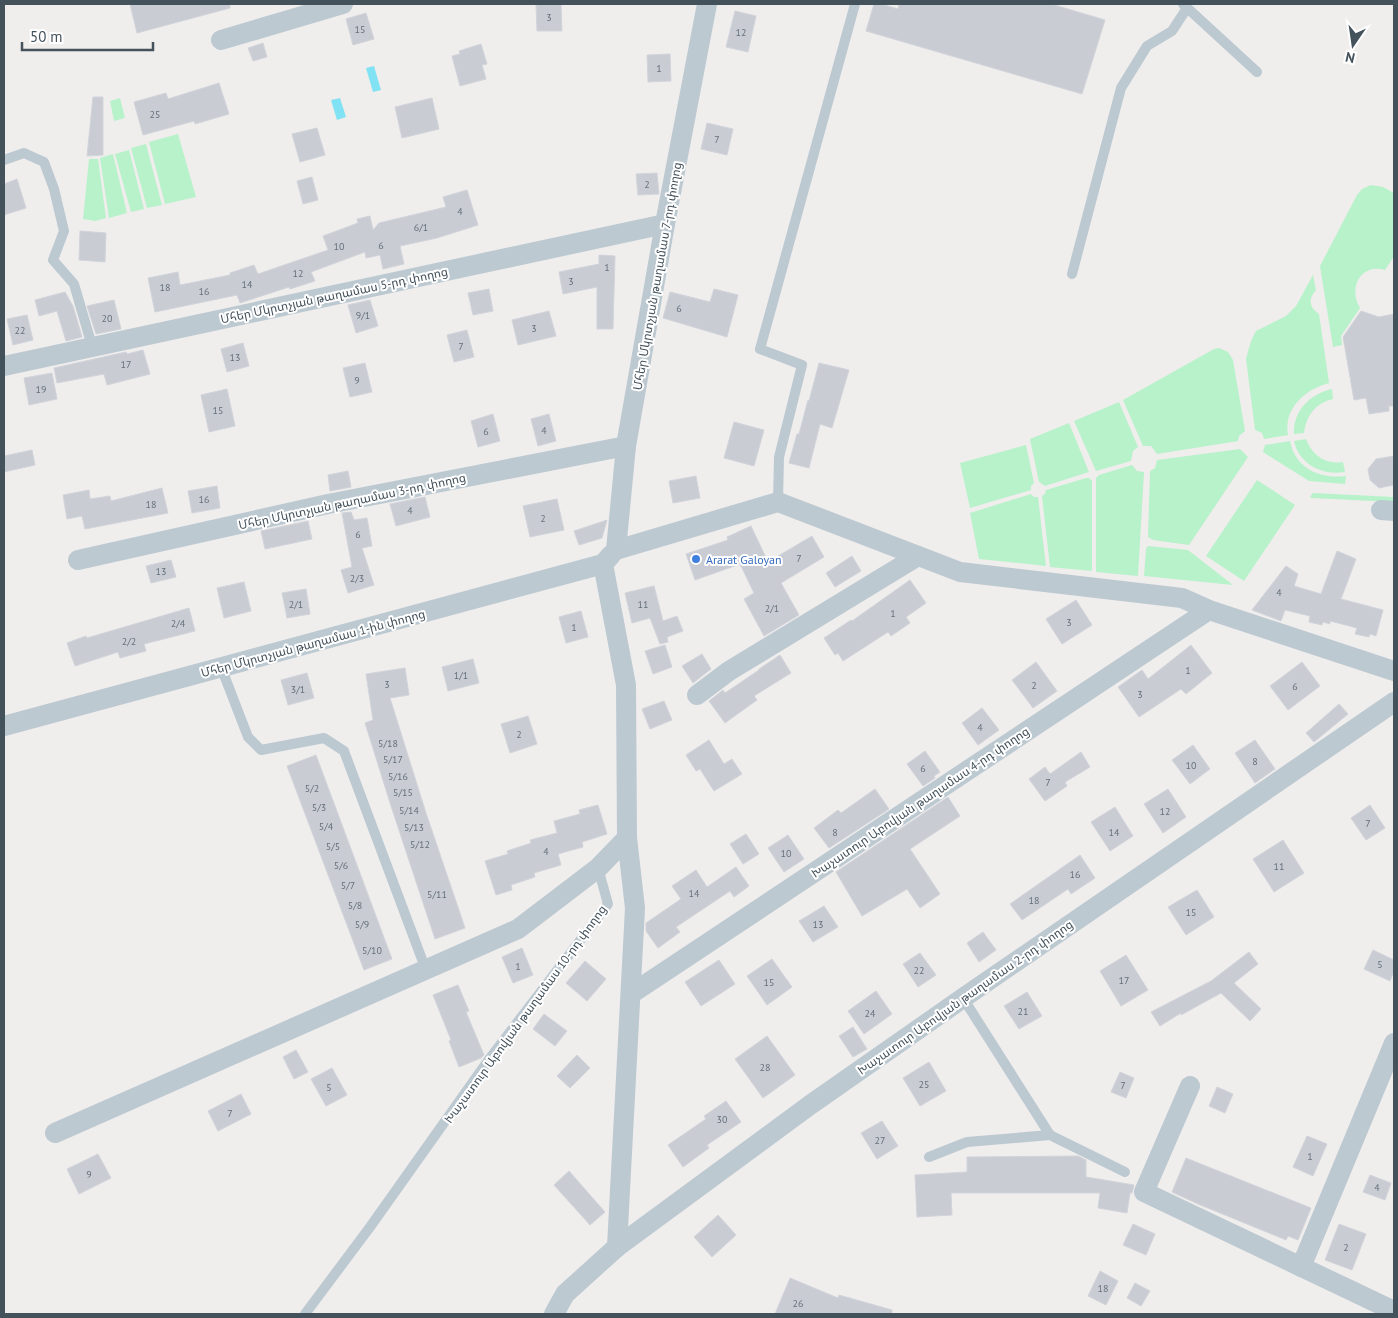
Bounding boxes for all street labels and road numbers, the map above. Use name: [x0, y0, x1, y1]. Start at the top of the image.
street label: Մհեր Մկրտչյան թաղամաս 7-րդ փողոց: [630, 161, 684, 391]
street label: Մհեր Մկրտչյան թաղամաս 5-րդ փողոց: [219, 264, 449, 326]
street label: Մհեր Մկրտչյան թաղամաս 3-րդ փողոց: [237, 470, 467, 532]
street label: Մհեր Մկրտչյան թաղամաս 1-ին փողոց: [199, 606, 427, 680]
street label: Խաչատուր Աբովյան թաղամաս 4-րդ փողոց: [808, 723, 1032, 881]
street label: Խաչատուր Աբովյան թաղամաս 10-րդ փողոց: [441, 902, 609, 1126]
street label: Խաչատուր Աբովյան թաղամաս 2-րդ փողոց: [854, 916, 1076, 1078]

